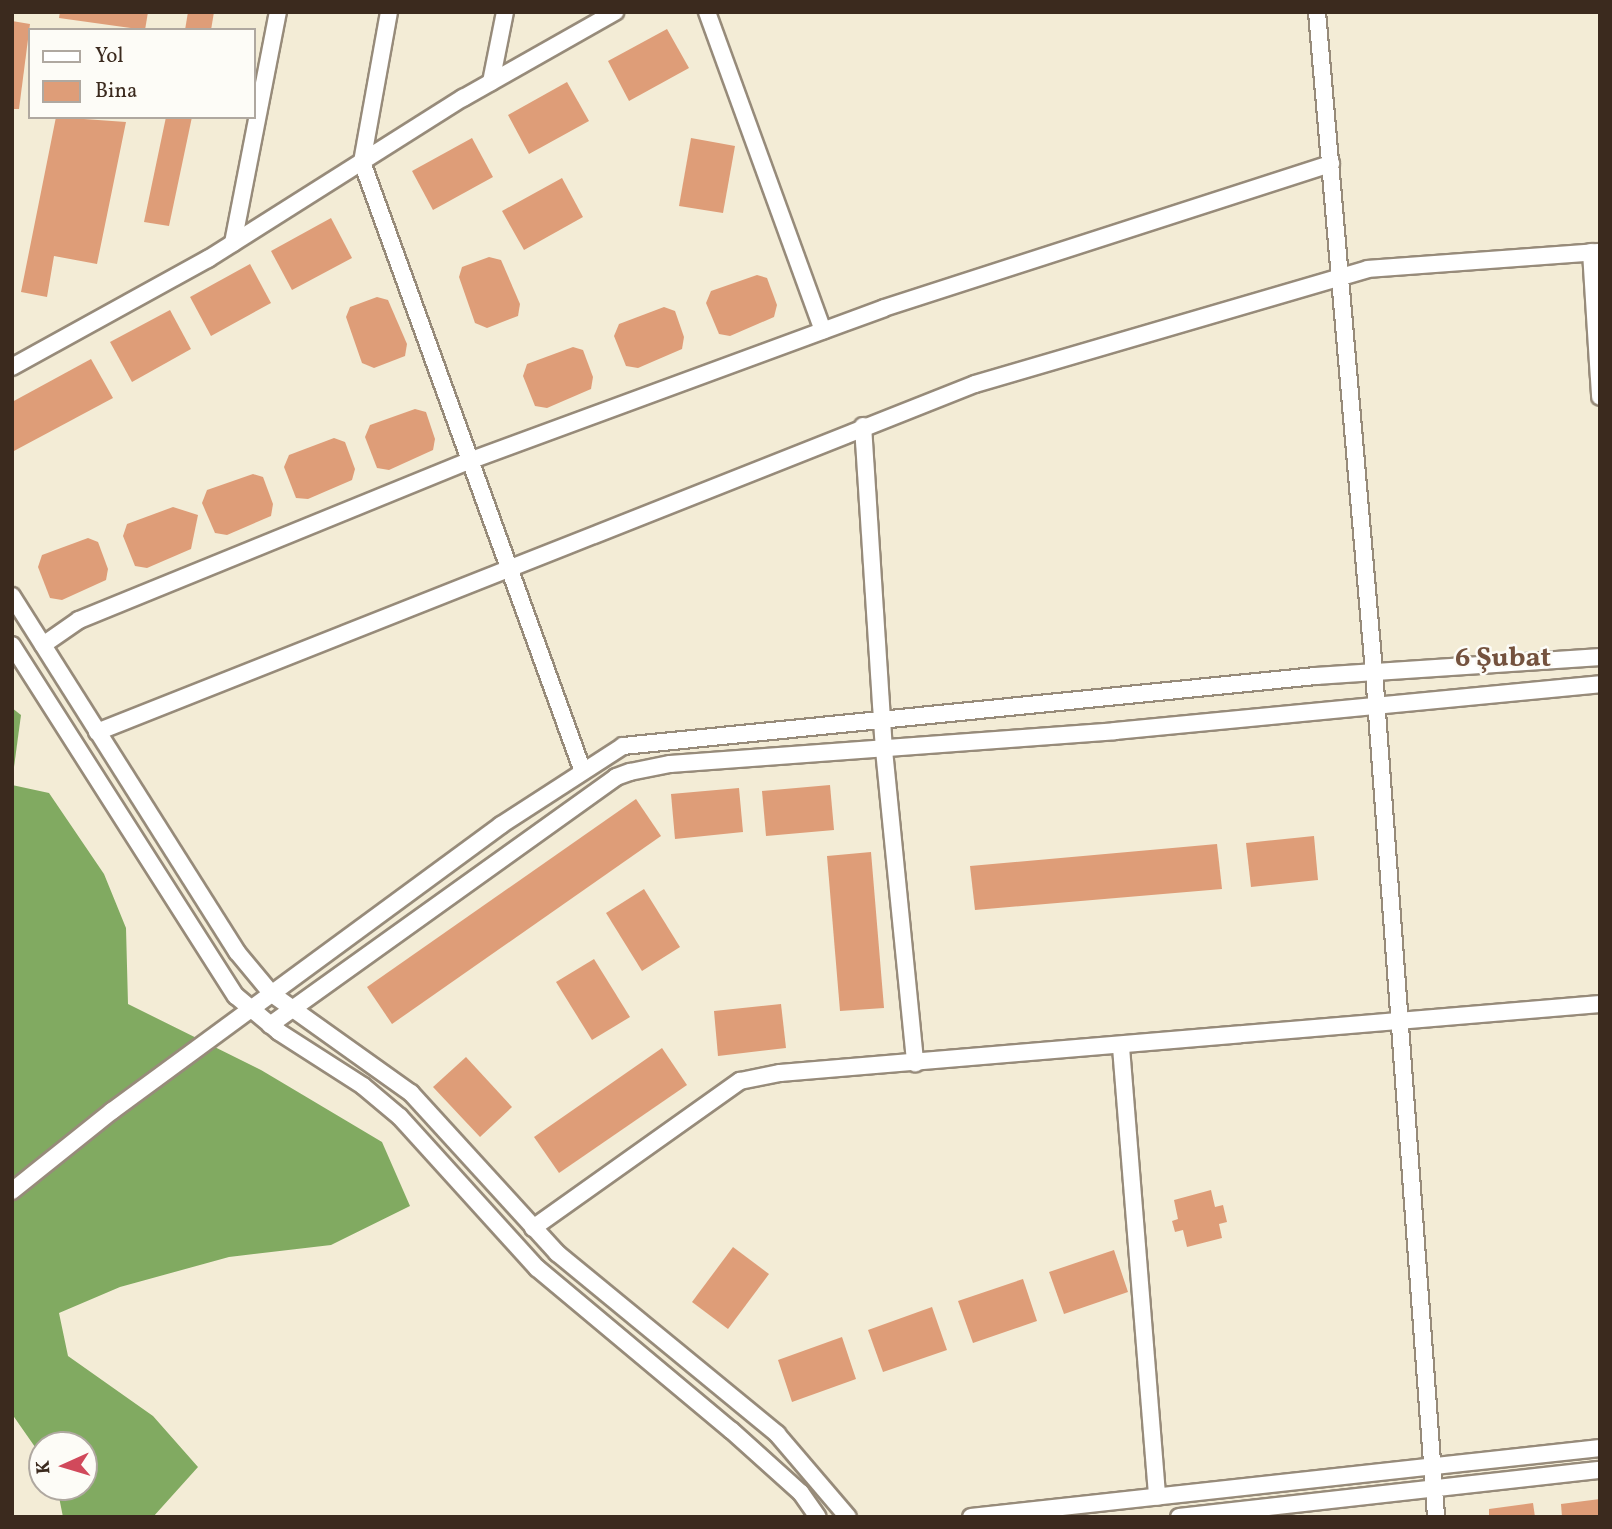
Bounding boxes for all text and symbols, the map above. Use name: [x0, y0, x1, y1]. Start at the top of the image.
legend: [28, 28, 256, 119]
text: Yol: [95, 42, 124, 71]
text: Bina: [95, 77, 137, 106]
district label: 6 Şubat: [1455, 642, 1551, 676]
north arrow: [28, 1431, 98, 1501]
text: K: [31, 1460, 57, 1475]

